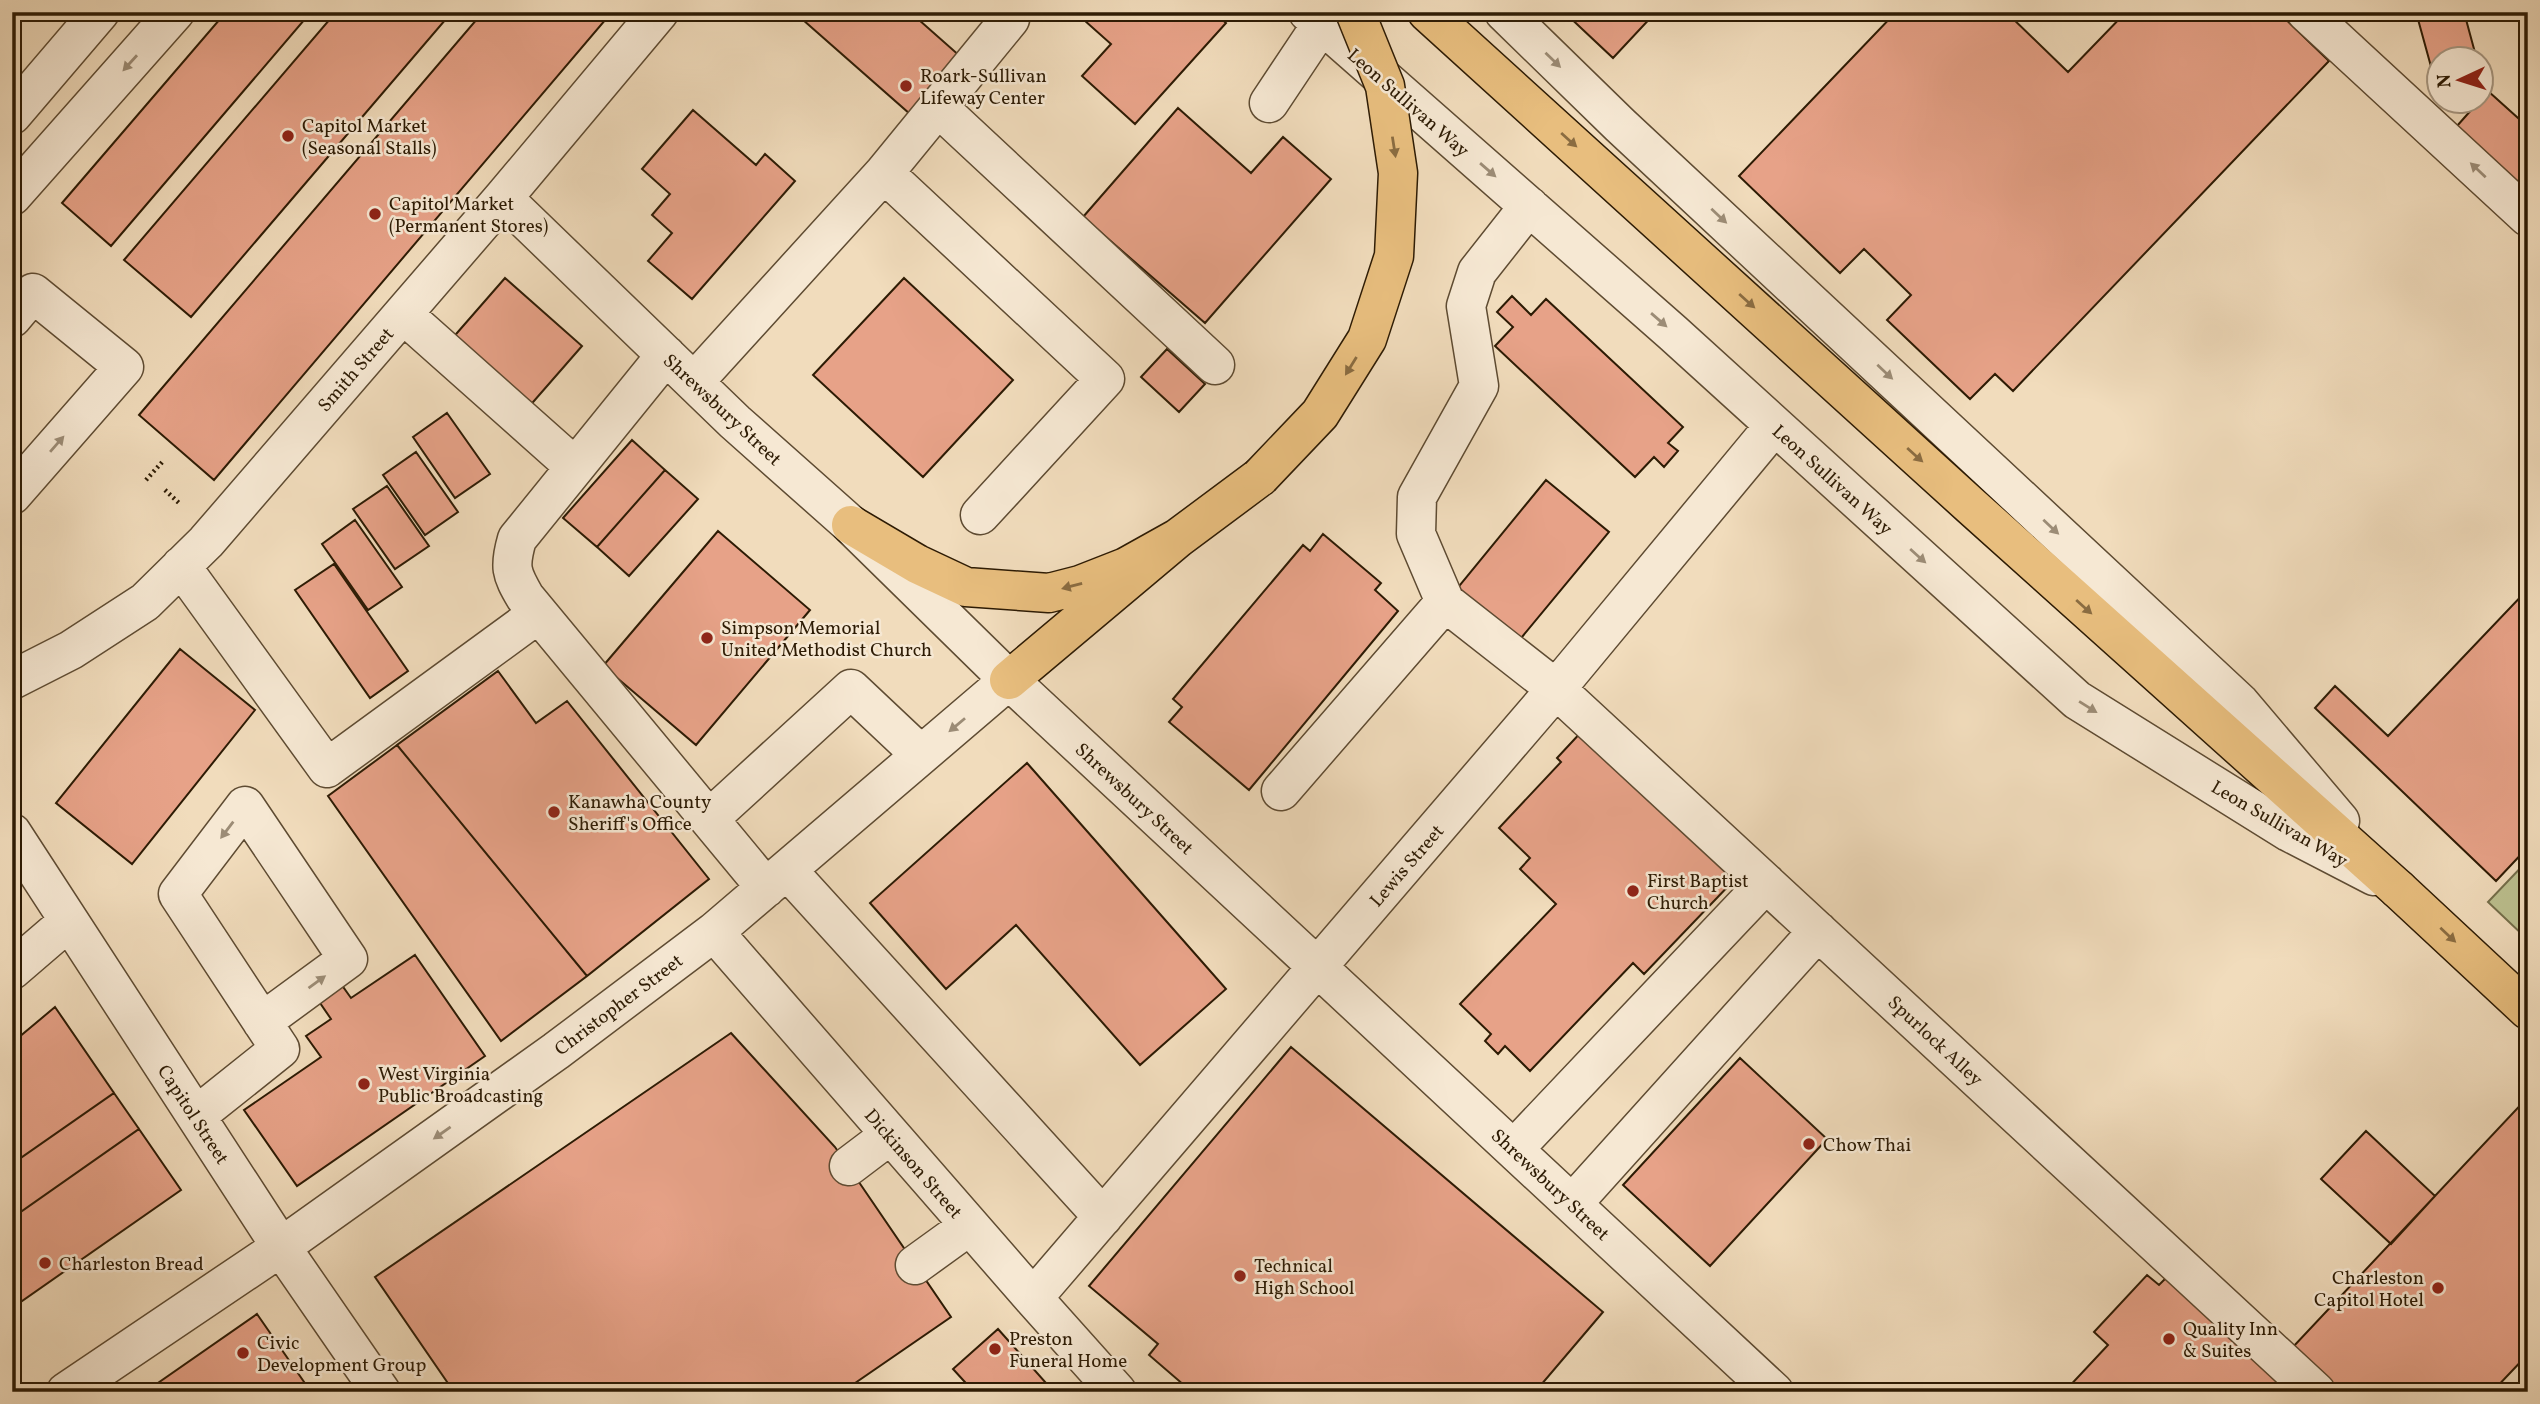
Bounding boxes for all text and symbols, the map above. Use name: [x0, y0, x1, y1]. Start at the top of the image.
street label: Leon Sullivan Way: [1341, 43, 1474, 164]
north arrow: [2424, 46, 2494, 116]
one-way arrow: [1545, 51, 1562, 68]
one-way arrow: [122, 54, 138, 72]
place label: Roark-Sullivan Lifeway Center: [920, 64, 1047, 112]
text: N: [2432, 73, 2458, 89]
marker: Roark-Sullivan Lifeway Center: [898, 78, 914, 94]
place label: Capitol Market (Seasonal Stalls): [302, 114, 437, 162]
marker: Capitol Market (Seasonal Stalls): [280, 128, 296, 144]
one-way arrow: [1560, 131, 1577, 147]
one-way arrow: [1389, 137, 1400, 159]
one-way arrow: [1479, 162, 1497, 178]
one-way arrow: [2470, 163, 2487, 179]
place label: Capitol Market (Permanent Stores): [389, 192, 548, 240]
marker: Capitol Market (Permanent Stores): [367, 206, 383, 222]
one-way arrow: [1710, 208, 1727, 225]
one-way arrow: [1738, 293, 1755, 309]
one-way arrow: [1650, 312, 1667, 328]
street label: Smith Street: [312, 322, 401, 418]
street label: Shrewsbury Street: [657, 349, 787, 473]
one-way arrow: [1344, 356, 1357, 375]
one-way arrow: [1876, 363, 1893, 379]
street label: Leon Sullivan Way: [1766, 419, 1898, 542]
one-way arrow: [49, 435, 64, 452]
one-way arrow: [1906, 446, 1923, 462]
one-way arrow: [2042, 519, 2060, 535]
one-way arrow: [1909, 548, 1927, 564]
one-way arrow: [1061, 582, 1082, 592]
one-way arrow: [2075, 599, 2093, 615]
place label: Simpson Memorial United Methodist Church: [721, 616, 932, 664]
marker: Simpson Memorial United Methodist Church: [699, 630, 715, 646]
one-way arrow: [2078, 700, 2097, 713]
one-way arrow: [948, 717, 965, 732]
street label: Shrewsbury Street: [1069, 738, 1199, 862]
street label: Leon Sullivan Way: [2206, 775, 2352, 875]
place label: Kanawha County Sheriff's Office: [568, 790, 711, 838]
marker: Kanawha County Sheriff's Office: [546, 804, 562, 820]
street label: Lewis Street: [1364, 819, 1451, 913]
one-way arrow: [219, 820, 234, 838]
place label: First Baptist Church: [1647, 869, 1749, 917]
marker: First Baptist Church: [1625, 883, 1641, 899]
one-way arrow: [2439, 927, 2456, 943]
street label: Christopher Street: [550, 948, 689, 1063]
one-way arrow: [308, 975, 326, 989]
street label: Spurlock Alley: [1881, 990, 1988, 1093]
street label: Capitol Street: [150, 1060, 234, 1170]
place label: West Virginia Public Broadcasting: [378, 1062, 543, 1110]
marker: West Virginia Public Broadcasting: [356, 1076, 372, 1092]
street label: Dickinson Street: [857, 1104, 968, 1225]
street label: Shrewsbury Street: [1485, 1124, 1615, 1248]
one-way arrow: [433, 1126, 451, 1140]
place label: Chow Thai: [1823, 1133, 1912, 1159]
marker: Chow Thai: [1801, 1136, 1817, 1152]
place label: Charleston Bread: [59, 1252, 204, 1278]
place label: Technical High School: [1254, 1254, 1355, 1302]
marker: Charleston Bread: [37, 1255, 53, 1271]
place label: Charleston Capitol Hotel: [2314, 1266, 2424, 1314]
marker: Technical High School: [1232, 1268, 1248, 1284]
marker: Charleston Capitol Hotel: [2430, 1280, 2446, 1296]
place label: Quality Inn & Suites: [2183, 1317, 2278, 1365]
place label: Preston Funeral Home: [1009, 1327, 1127, 1375]
place label: Civic Development Group: [257, 1331, 427, 1379]
marker: Quality Inn & Suites: [2161, 1331, 2177, 1347]
marker: Preston Funeral Home: [987, 1341, 1003, 1357]
marker: Civic Development Group: [235, 1345, 251, 1361]

